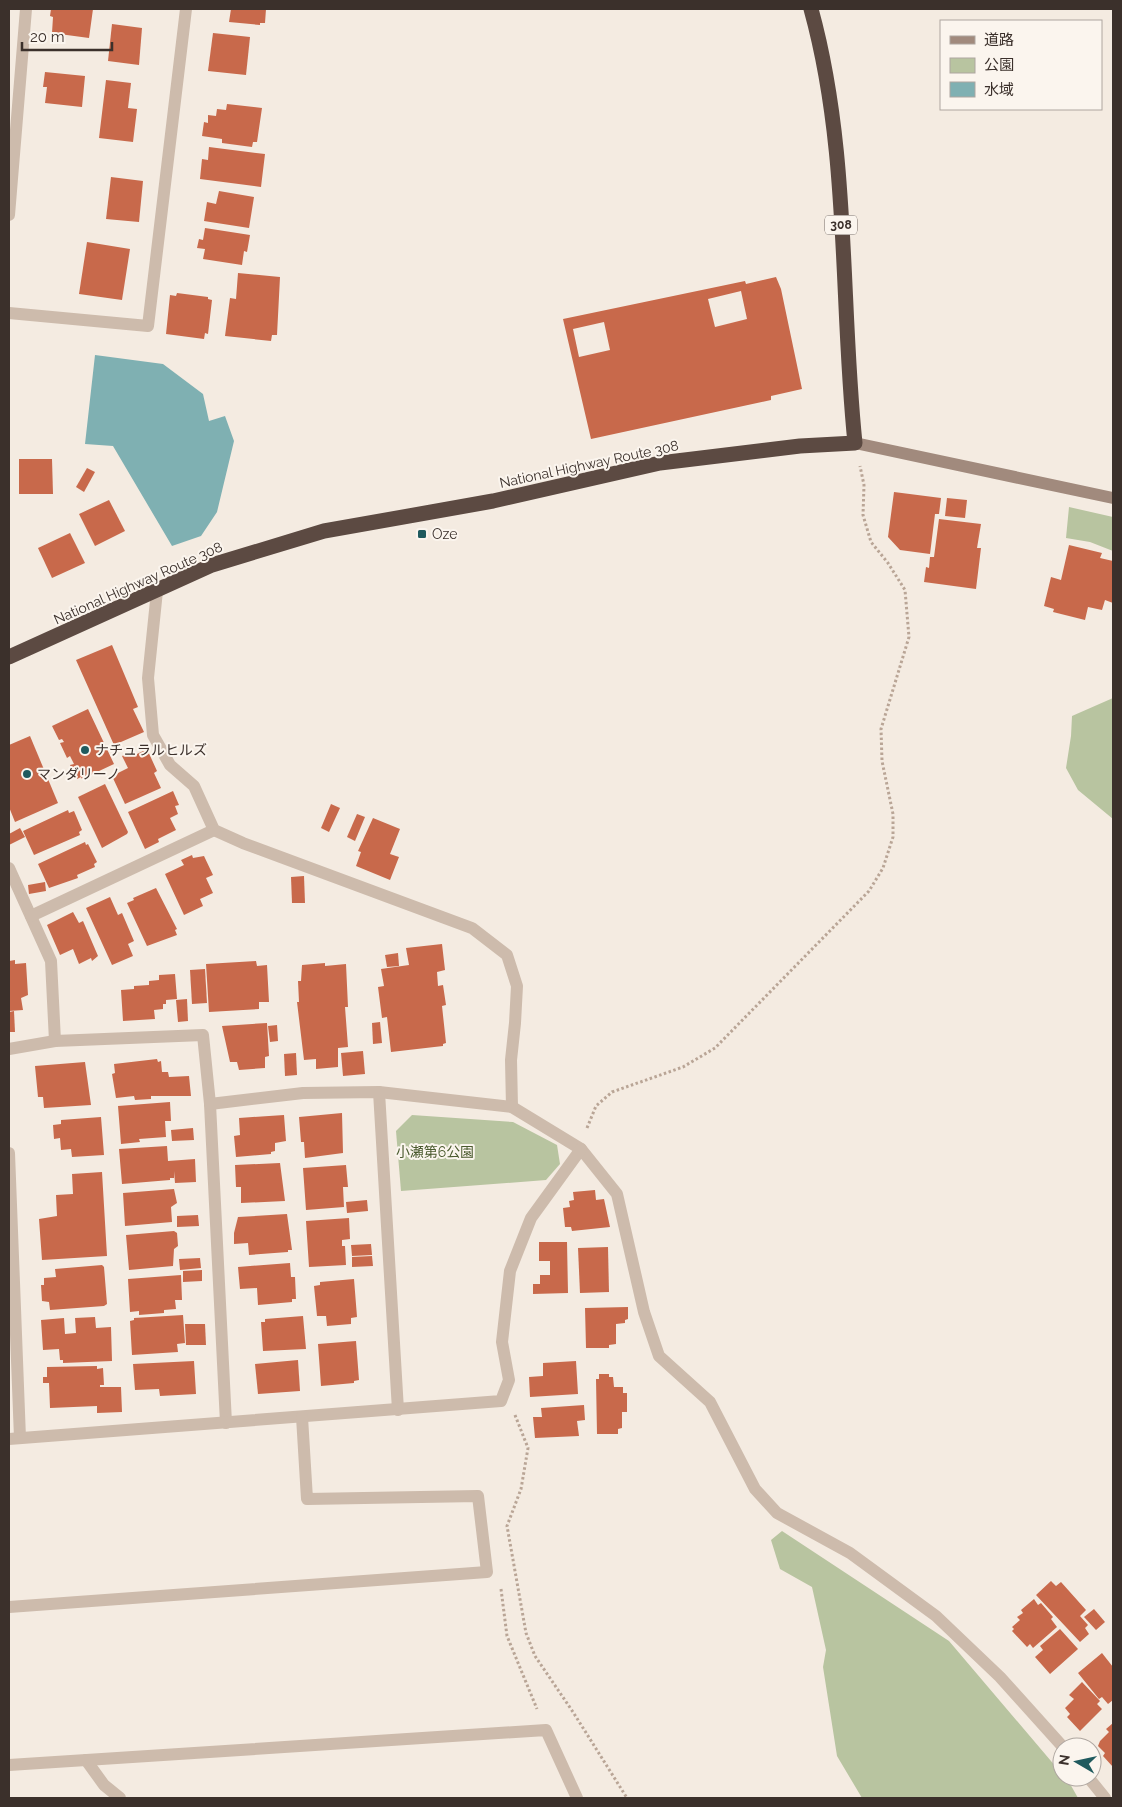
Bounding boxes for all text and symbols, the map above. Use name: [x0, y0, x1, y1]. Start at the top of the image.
scale bar: [22, 20, 112, 52]
legend: [940, 20, 1102, 110]
text: 20 m: [30, 28, 65, 46]
text: 道路: [984, 31, 1014, 49]
text: 公園: [984, 56, 1014, 74]
text: 水域: [984, 81, 1014, 99]
road number: 308: [825, 216, 857, 234]
street label: National Highway Route 308: [498, 437, 680, 491]
place label: Oze: [432, 526, 457, 542]
marker: Oze: [416, 528, 428, 540]
street label: National Highway Route 308: [51, 539, 225, 627]
place label: ナチュラルヒルズ: [95, 742, 207, 758]
marker: ナチュラルヒルズ: [79, 744, 91, 756]
place label: マンダリーノ: [37, 766, 120, 782]
marker: マンダリーノ: [21, 768, 33, 780]
park label: 小瀬第6公園: [396, 1144, 474, 1160]
north arrow: [1052, 1737, 1102, 1787]
text: N: [1055, 1753, 1073, 1766]

